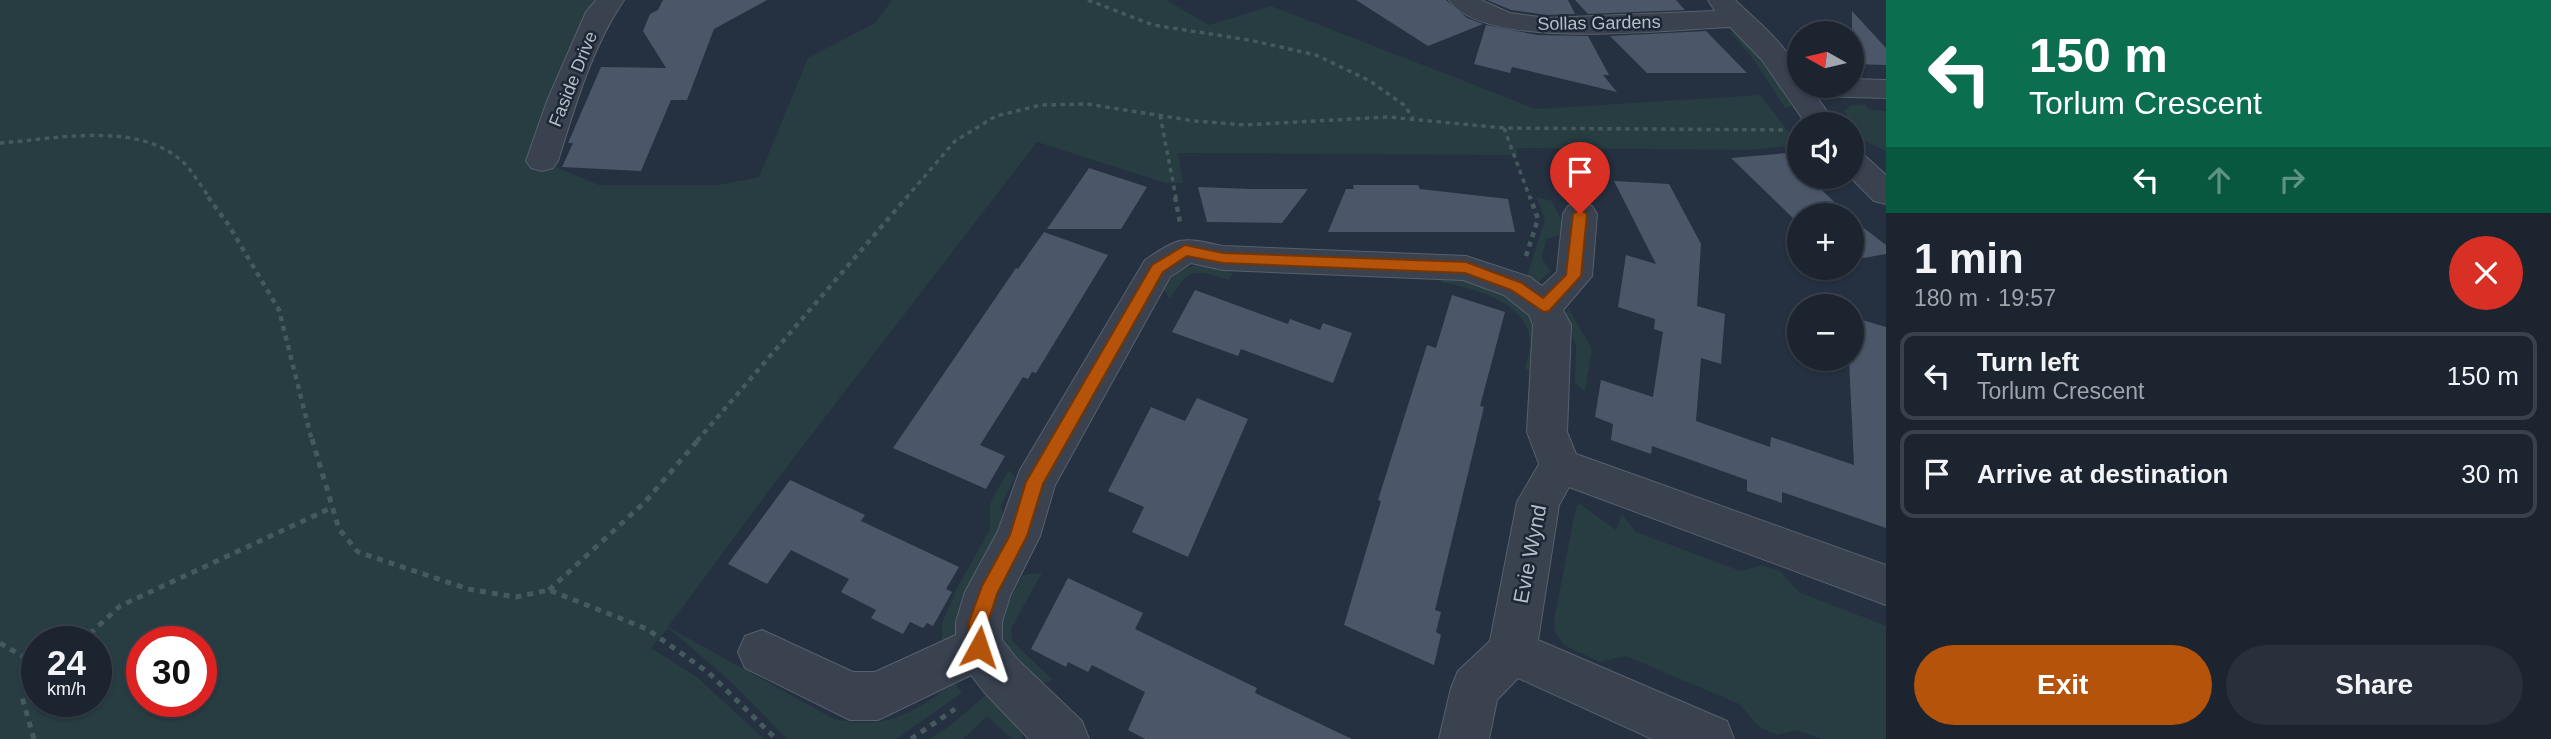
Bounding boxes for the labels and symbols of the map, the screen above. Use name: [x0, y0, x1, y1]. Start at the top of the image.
street label: Sollas Gardens: [1537, 12, 1661, 34]
north arrow: [1787, 21, 1864, 98]
street label: Faside Drive: [545, 28, 601, 130]
pin: [1550, 142, 1610, 214]
street label: Evie Wynd: [1509, 503, 1550, 605]
position arrow: [942, 610, 1016, 684]
speed limit sign: 30: [126, 626, 217, 717]

